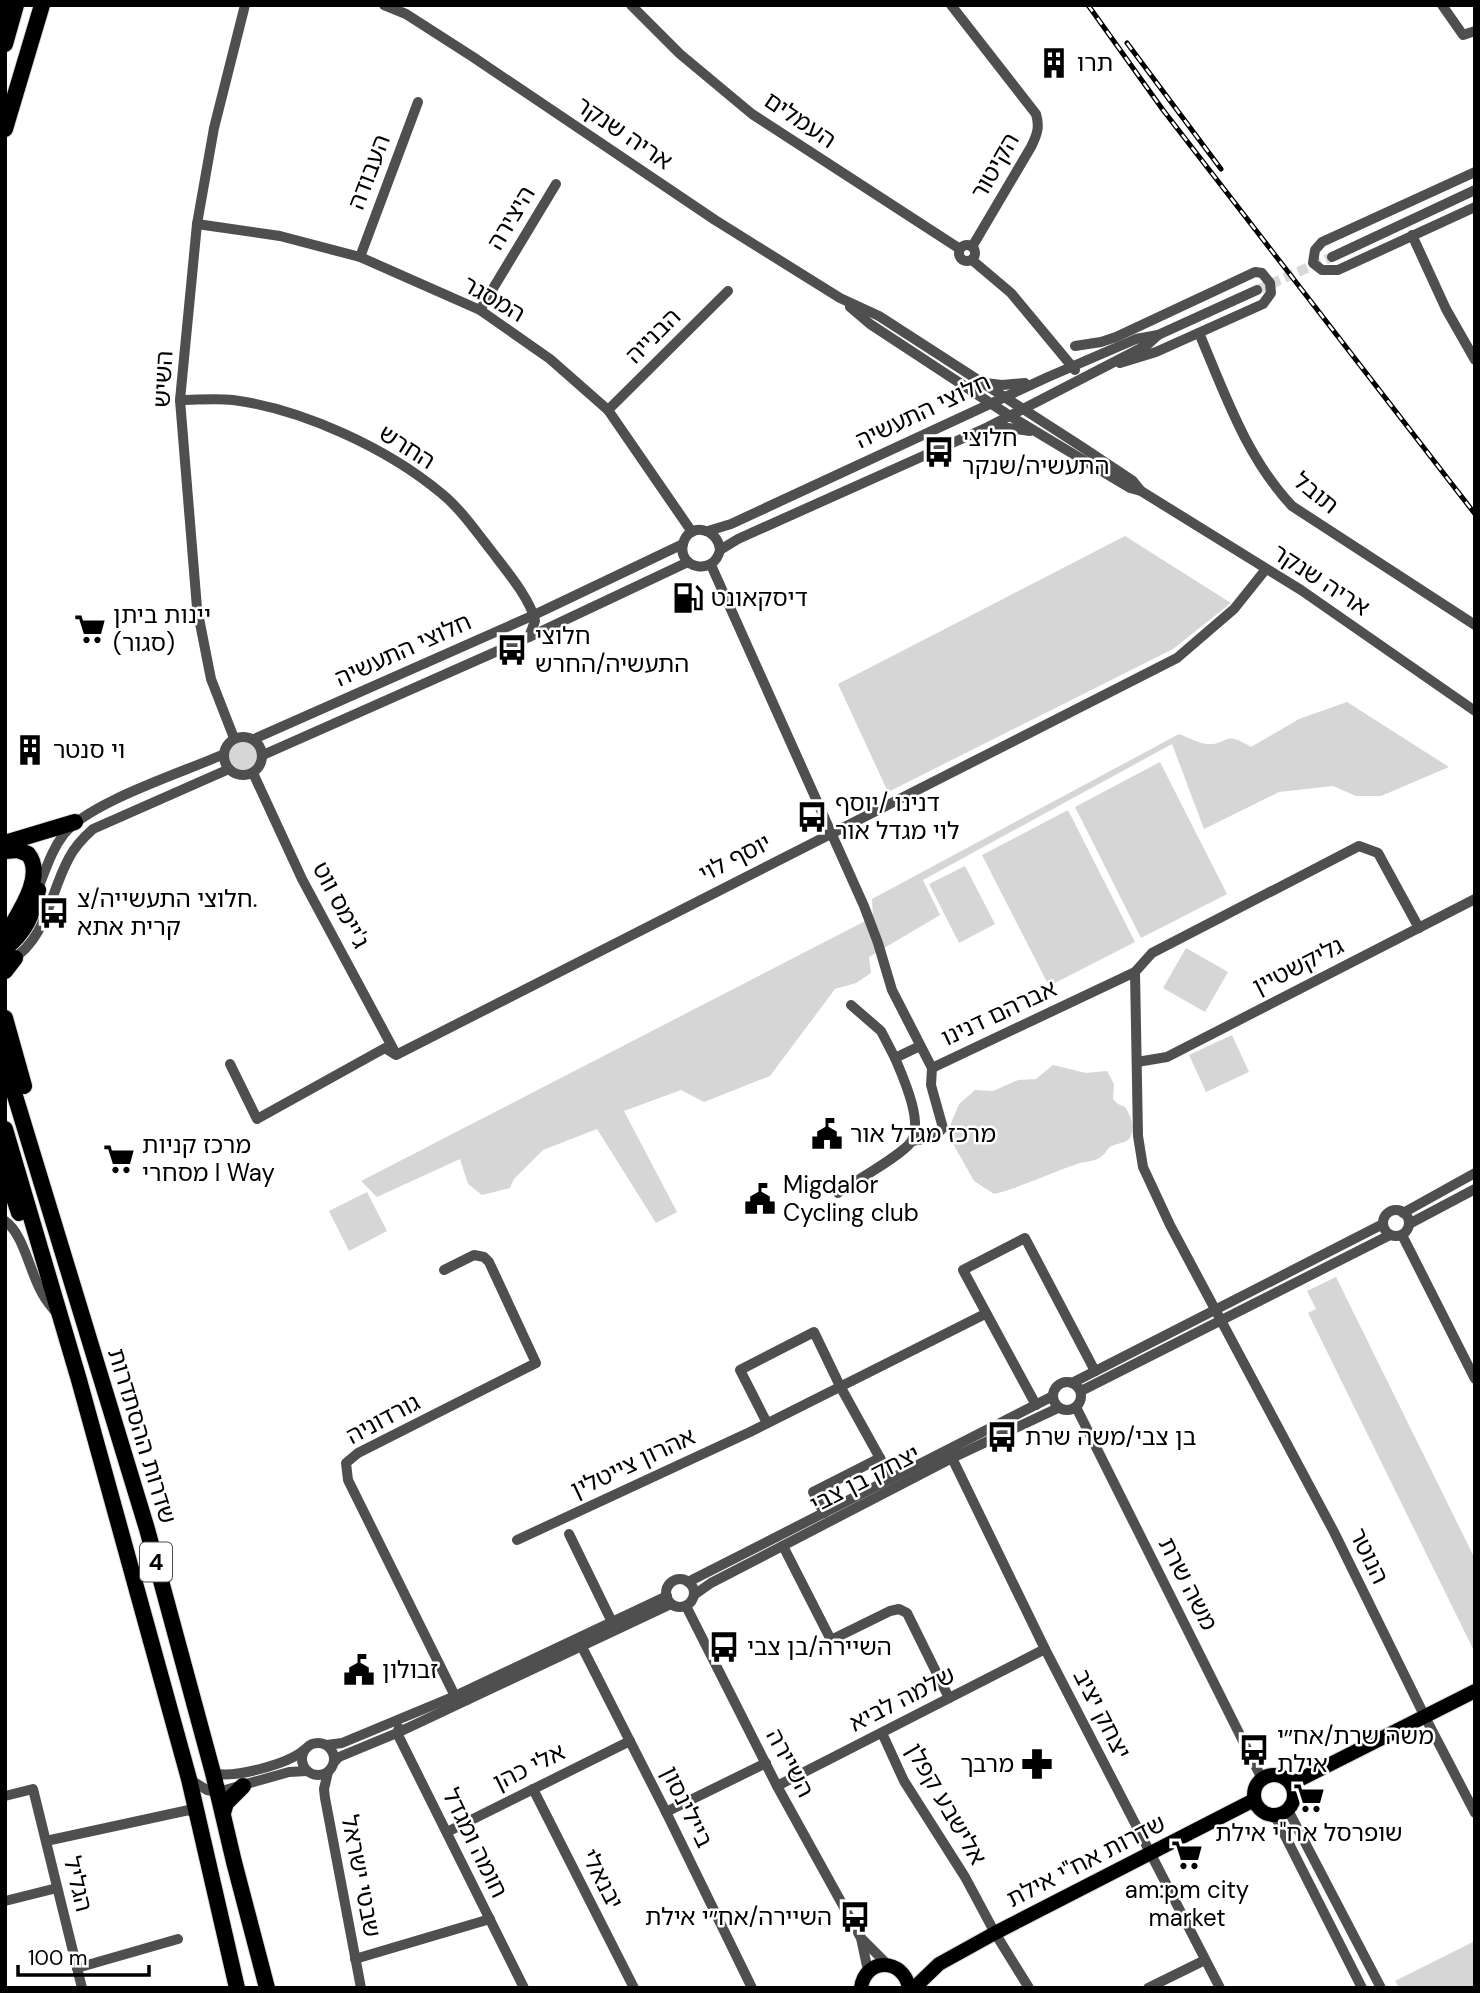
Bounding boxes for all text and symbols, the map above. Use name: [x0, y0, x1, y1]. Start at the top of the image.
building icon: תרו: [1037, 46, 1071, 80]
place label: תרו: [1077, 47, 1113, 78]
street label: העמלים: [758, 84, 842, 155]
street label: אריה שנקר: [570, 89, 679, 176]
street label: הקיטור: [963, 127, 1026, 205]
street label: העבודה: [340, 130, 397, 214]
street label: היצירה: [479, 180, 542, 255]
street label: המסגר: [457, 268, 531, 329]
street label: הבנייה: [618, 301, 687, 370]
street label: השיש: [146, 350, 179, 408]
street label: חלוצי התעשיה: [850, 366, 995, 455]
street label: החרש: [373, 417, 441, 476]
place label: חלוצי התעשיה/שנקר: [962, 422, 1110, 481]
bus stop icon: חלוצי התעשיה/שנקר: [922, 435, 956, 469]
street label: תובל: [1287, 465, 1345, 520]
street label: אריה שנקר: [1267, 537, 1376, 623]
fuel station icon: דיסקאונט: [671, 581, 705, 615]
place label: דיסקאונט: [711, 582, 808, 613]
place label: יינות ביתן (סגור): [113, 599, 211, 658]
street label: חלוצי התעשיה: [330, 606, 476, 693]
supermarket icon: יינות ביתן (סגור): [73, 612, 107, 646]
place label: חלוצי התעשיה/החרש: [535, 620, 689, 679]
bus stop icon: חלוצי התעשיה/החרש: [495, 633, 529, 667]
building icon: וי סנטר: [13, 733, 47, 767]
place label: וי סנטר: [53, 734, 125, 765]
place label: דנינו /יוסף לוי מגדל אור: [835, 787, 960, 846]
bus stop icon: דנינו /יוסף לוי מגדל אור: [795, 800, 829, 834]
street label: יוסף לוי: [693, 826, 776, 889]
street label: ג'יימס ווט: [306, 856, 377, 953]
place label: חלוצי התעשייה/צ. קרית אתא: [77, 883, 258, 942]
bus stop icon: חלוצי התעשייה/צ. קרית אתא: [37, 896, 71, 930]
street label: גליקשטיין: [1247, 930, 1348, 1002]
street label: אברהם דנינו: [936, 972, 1061, 1053]
public building icon: מרכז מגדל אור: [810, 1117, 844, 1151]
place label: מרכז מגדל אור: [850, 1118, 996, 1149]
place label: מרכז קניות מסחרי I Way: [142, 1129, 275, 1188]
supermarket icon: מרכז קניות מסחרי I Way: [102, 1142, 136, 1176]
place label: Migdalor Cycling club: [783, 1169, 919, 1228]
public building icon: Migdalor Cycling club: [743, 1182, 777, 1216]
street label: שדרות ההסתדרות: [101, 1345, 184, 1527]
street label: גורדוניה: [341, 1386, 425, 1451]
street label: אהרון צייטלין: [566, 1420, 700, 1505]
bus stop icon: בן צבי/משה שרת: [985, 1420, 1019, 1454]
place label: בן צבי/משה שרת: [1025, 1421, 1197, 1452]
street label: יצחק בן צבי: [805, 1438, 925, 1519]
street label: הנוטר: [1343, 1523, 1396, 1589]
street label: משה שרת: [1152, 1532, 1225, 1636]
road number: 4: [140, 1542, 172, 1582]
bus stop icon: השיירה/בן צבי: [707, 1630, 741, 1664]
place label: השיירה/בן צבי: [747, 1631, 892, 1662]
public building icon: זבולון: [342, 1653, 376, 1687]
place label: זבולון: [382, 1654, 438, 1685]
street label: שלמה לביא: [844, 1659, 960, 1738]
street label: יצחק יציב: [1067, 1664, 1138, 1764]
place label: משה שרת/אח״י אילת: [1277, 1720, 1434, 1779]
street label: השיירה: [759, 1723, 821, 1803]
bus stop icon: משה שרת/אח״י אילת: [1237, 1733, 1271, 1767]
street label: אלי כהן: [488, 1736, 570, 1797]
street label: אלישבע קפלן: [899, 1737, 994, 1870]
pharmacy icon: מרבך: [1020, 1747, 1054, 1781]
place label: מרבך: [960, 1748, 1014, 1779]
street label: ביילינסון: [654, 1761, 720, 1853]
supermarket icon: שופרסל אח"י אילת: [1292, 1781, 1326, 1815]
street label: חומה ומגדל: [436, 1783, 515, 1903]
street label: שדרות אח"י אילת: [1001, 1807, 1170, 1914]
street label: שבטי ישראל: [334, 1812, 389, 1940]
place label: שופרסל אח"י אילת: [1215, 1817, 1403, 1848]
supermarket icon: am:pm city market: [1170, 1838, 1204, 1872]
street label: יבנאלי: [574, 1844, 631, 1914]
street label: הגליל: [57, 1853, 100, 1915]
place label: am:pm city market: [1125, 1874, 1249, 1933]
bus stop icon: השיירה/אח״י אילת: [838, 1900, 872, 1934]
place label: השיירה/אח״י אילת: [645, 1901, 832, 1932]
scale bar: [18, 1934, 149, 1978]
text: 100 m: [28, 1944, 88, 1972]

